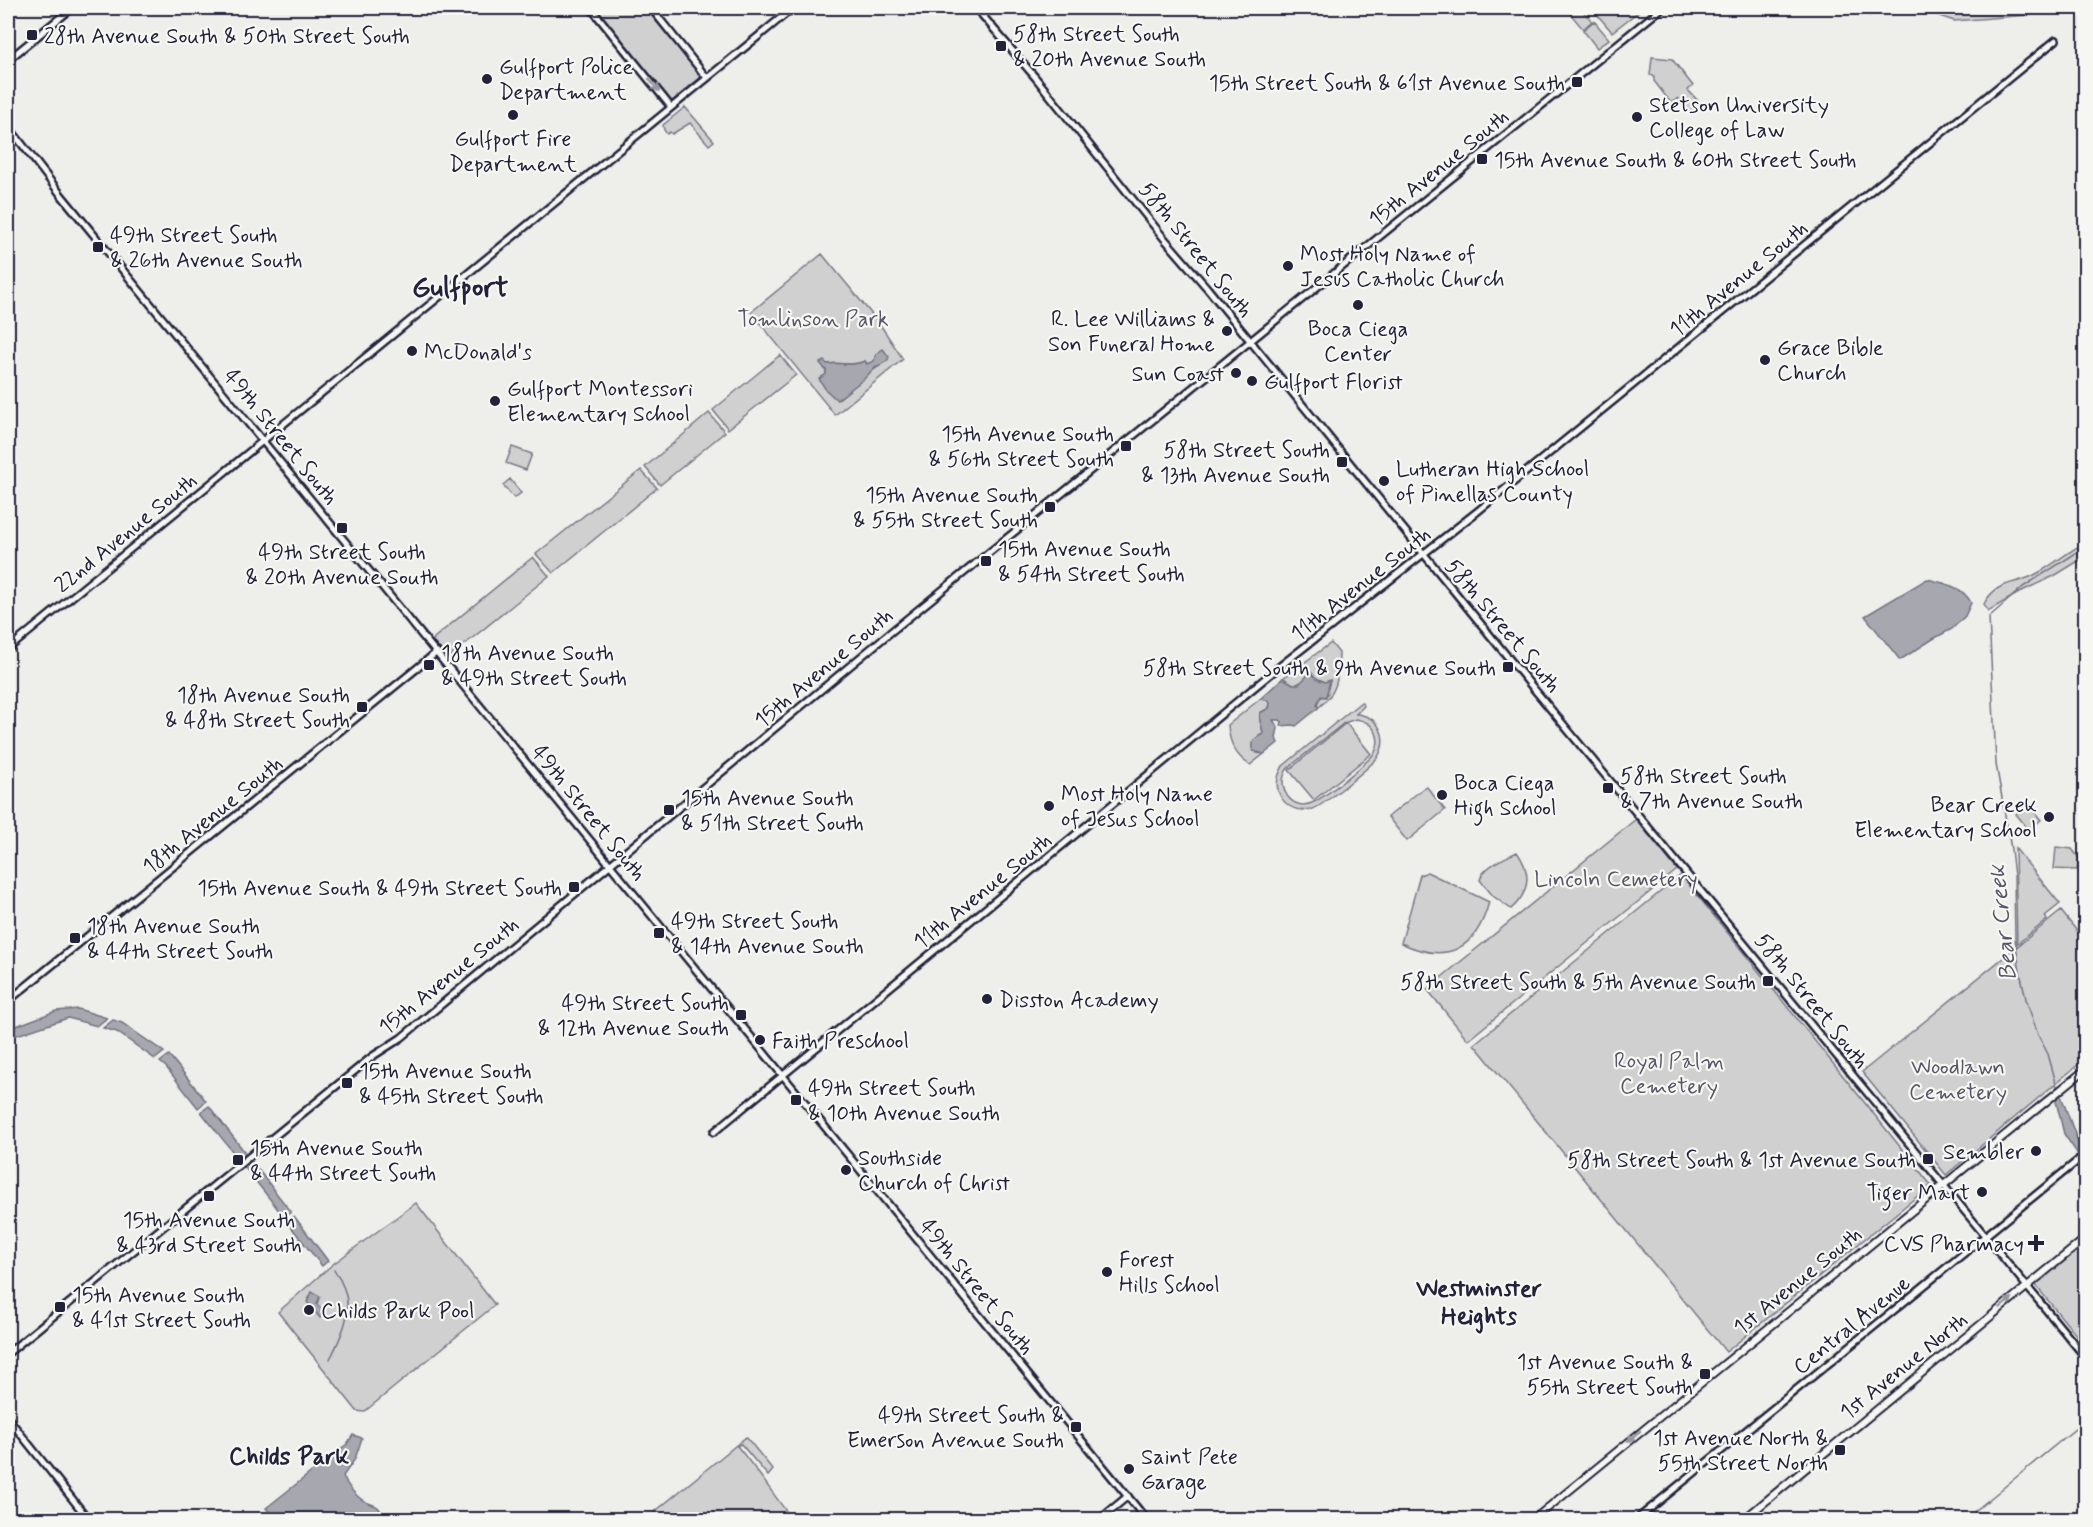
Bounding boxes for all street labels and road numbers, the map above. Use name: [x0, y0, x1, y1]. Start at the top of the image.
street label: 15th Avenue South: [1363, 103, 1515, 234]
street label: 58th Street South: [1132, 177, 1259, 324]
street label: 11th Avenue South: [1664, 215, 1814, 344]
street label: 49th Street South: [217, 363, 344, 511]
street label: 22nd Avenue South: [49, 467, 203, 600]
street label: 11th Avenue South: [1285, 521, 1437, 648]
street label: 58th Street South: [1438, 553, 1567, 699]
street label: 15th Avenue South: [749, 602, 899, 735]
street label: 49th Street South: [525, 739, 652, 887]
street label: 18th Avenue South: [137, 750, 289, 881]
street label: 11th Avenue South: [908, 827, 1058, 956]
street label: 15th Avenue South: [373, 911, 525, 1042]
street label: 58th Street South: [1748, 928, 1875, 1075]
street label: 49th Street South: [913, 1213, 1040, 1361]
street label: 1st Avenue South: [1728, 1221, 1868, 1342]
street label: Central Avenue: [1788, 1270, 1917, 1381]
street label: 1st Avenue North: [1835, 1306, 1974, 1427]

